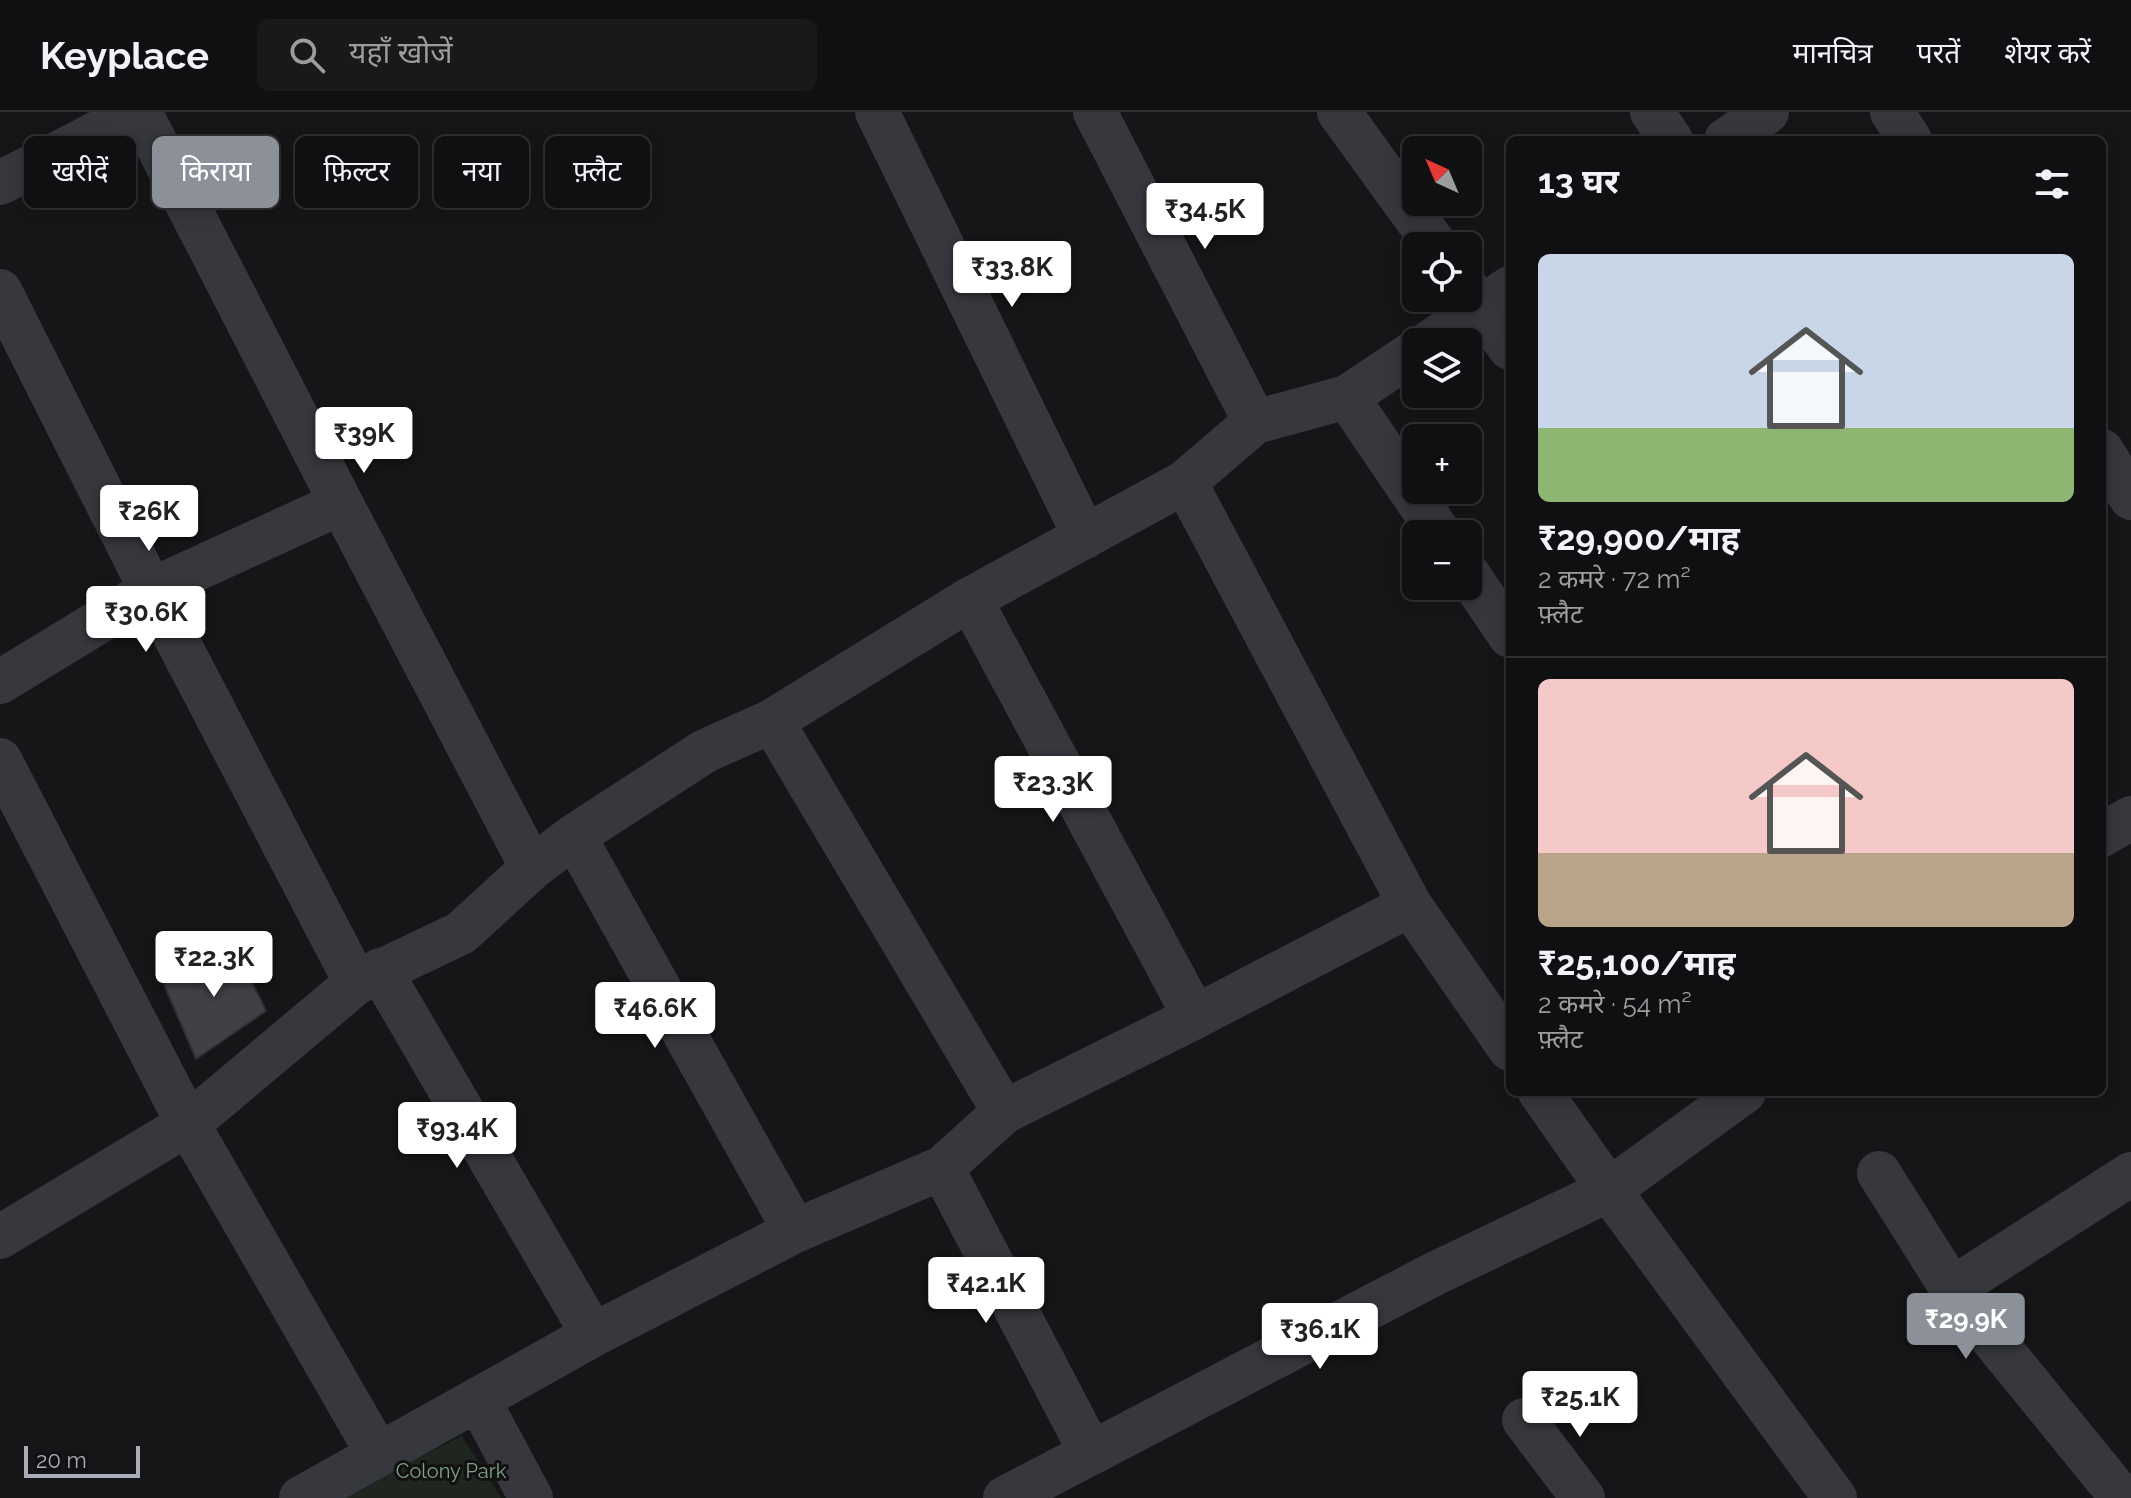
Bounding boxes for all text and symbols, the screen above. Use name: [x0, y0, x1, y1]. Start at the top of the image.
search box: [257, 19, 817, 91]
text: Keyplace: [40, 33, 209, 78]
icon: search: [285, 33, 329, 77]
text: यहाँ खोजें: [349, 35, 452, 70]
text: मानचित्र: [1793, 37, 1873, 70]
text: परतें: [1917, 37, 1960, 70]
text: शेयर करें: [2004, 37, 2091, 70]
chip: खरीदें: [24, 136, 136, 208]
chip: किराया: [152, 136, 279, 208]
chip: फ़िल्टर: [295, 136, 418, 208]
chip: नया: [434, 136, 529, 208]
chip: फ़्लैट: [545, 136, 650, 208]
north arrow: [1402, 136, 1482, 216]
map controls: [1402, 136, 1482, 600]
text: 13 घर: [1538, 161, 1619, 201]
icon: filters: [2030, 162, 2074, 206]
pin: ₹34.5K: [1140, 183, 1270, 251]
text: ₹34.5K: [1165, 194, 1245, 224]
button: locate: [1402, 232, 1482, 312]
pin: ₹33.8K: [947, 241, 1077, 309]
text: ₹33.8K: [971, 252, 1053, 282]
icon: home: [1734, 306, 1878, 450]
button: layers: [1402, 328, 1482, 408]
pin: ₹39K: [317, 407, 411, 475]
text: ₹39K: [333, 418, 395, 448]
button: +: [1402, 424, 1482, 504]
pin: ₹26K: [102, 485, 196, 553]
text: ₹26K: [118, 496, 180, 526]
text: ₹29,900/माह: [1538, 518, 1740, 558]
button: −: [1402, 520, 1482, 600]
text: 2 कमरे · 72 m²: [1538, 564, 1691, 594]
pin: ₹30.6K: [81, 586, 211, 654]
text: ₹30.6K: [104, 597, 188, 627]
text: फ़्लैट: [1538, 599, 1583, 629]
icon: home: [1734, 731, 1878, 875]
pin: ₹23.3K: [988, 756, 1118, 824]
text: ₹23.3K: [1013, 767, 1093, 797]
pin: ₹22.3K: [149, 931, 279, 999]
text: ₹22.3K: [174, 942, 255, 972]
text: ₹25,100/माह: [1538, 943, 1735, 983]
pin: ₹46.6K: [590, 982, 720, 1050]
text: 2 कमरे · 54 m²: [1538, 989, 1691, 1019]
text: ₹46.6K: [613, 993, 697, 1023]
text: फ़्लैट: [1538, 1024, 1583, 1054]
pin: ₹93.4K: [392, 1102, 522, 1170]
text: ₹93.4K: [416, 1113, 498, 1143]
pin: ₹42.1K: [921, 1257, 1051, 1325]
text: ₹42.1K: [946, 1268, 1026, 1298]
pin: ₹29.9K: [1901, 1293, 2031, 1361]
pin: ₹36.1K: [1255, 1303, 1385, 1371]
text: ₹29.9K: [1925, 1304, 2007, 1334]
text: ₹36.1K: [1280, 1314, 1360, 1344]
pin: ₹25.1K: [1515, 1371, 1645, 1439]
text: ₹25.1K: [1540, 1382, 1620, 1412]
scale bar: [24, 1442, 140, 1478]
text: 20 m: [36, 1447, 87, 1473]
park label: Colony Park: [396, 1459, 507, 1483]

